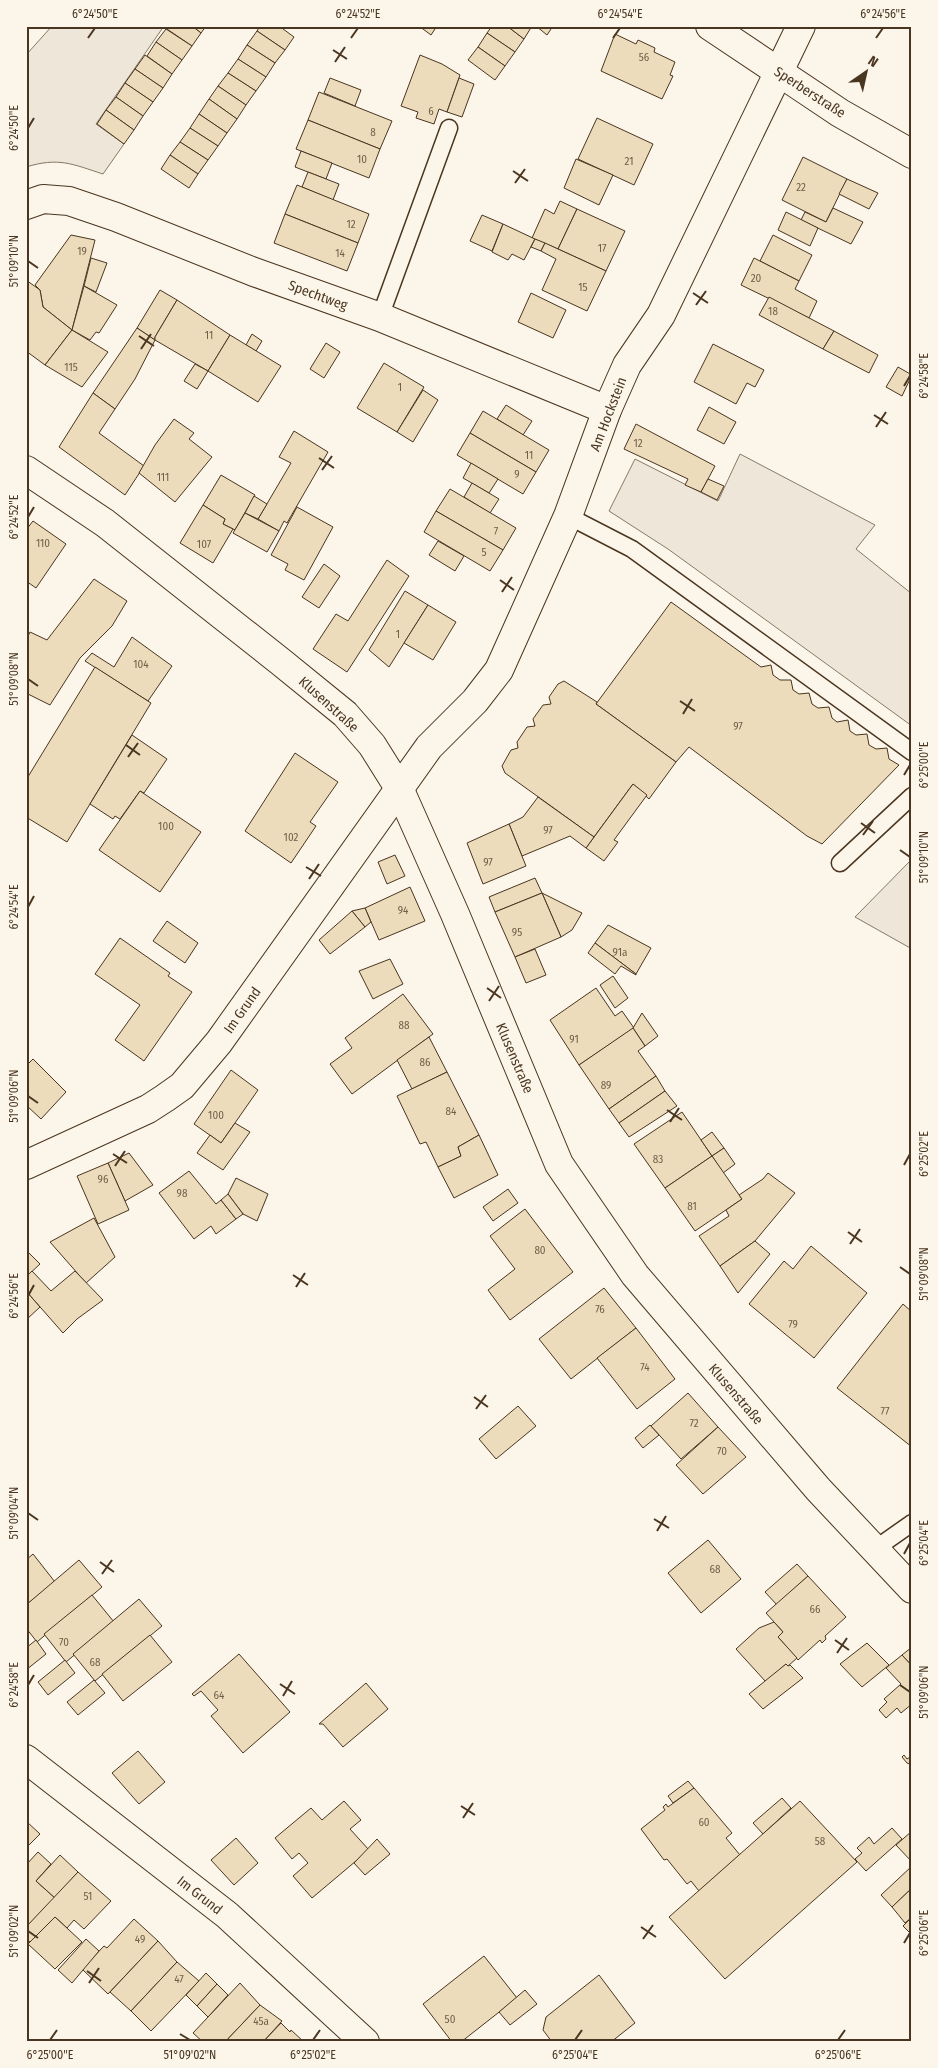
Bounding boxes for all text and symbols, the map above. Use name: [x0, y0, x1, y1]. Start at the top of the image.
text: 6°24'50"E: [72, 7, 118, 21]
text: 6°24'52"E: [336, 7, 381, 21]
text: 6°24'54"E: [597, 7, 643, 21]
text: 6°24'56"E: [860, 7, 906, 21]
north arrow: [840, 48, 890, 98]
house number: 56: [639, 51, 650, 64]
text: N: [865, 52, 881, 71]
street label: Sperberstraße: [771, 63, 849, 122]
text: 6°24'50"E: [7, 105, 21, 151]
house number: 6: [428, 105, 434, 118]
house number: 8: [370, 126, 376, 139]
house number: 10: [357, 153, 367, 166]
house number: 21: [625, 155, 633, 168]
house number: 22: [796, 181, 806, 194]
house number: 12: [346, 218, 356, 231]
text: 51°09'10"N: [7, 235, 21, 287]
house number: 17: [598, 242, 607, 255]
house number: 19: [77, 245, 87, 258]
house number: 14: [335, 247, 345, 260]
house number: 20: [751, 272, 762, 285]
street label: Spechtweg: [286, 277, 350, 314]
house number: 15: [578, 281, 588, 294]
house number: 18: [768, 305, 778, 318]
house number: 11: [205, 329, 213, 342]
text: 6°24'58"E: [917, 353, 931, 399]
house number: 115: [64, 361, 78, 374]
street label: Am Hockstein: [587, 375, 630, 454]
house number: 1: [398, 381, 402, 394]
house number: 12: [633, 437, 643, 450]
house number: 11: [525, 449, 533, 462]
house number: 9: [514, 468, 520, 481]
house number: 111: [157, 471, 169, 484]
text: 6°24'52"E: [7, 494, 21, 540]
house number: 7: [494, 525, 499, 538]
house number: 110: [36, 537, 50, 550]
house number: 107: [197, 538, 212, 551]
house number: 5: [481, 546, 487, 559]
house number: 1: [396, 628, 400, 641]
text: 51°09'08"N: [7, 652, 21, 706]
house number: 104: [133, 658, 149, 671]
street label: Klusenstraße: [295, 673, 362, 736]
house number: 97: [733, 720, 743, 733]
text: 6°25'00"E: [917, 741, 931, 788]
house number: 100: [158, 820, 174, 833]
house number: 97: [543, 824, 553, 837]
house number: 102: [284, 831, 299, 844]
text: 51°09'10"N: [917, 831, 931, 883]
house number: 97: [483, 856, 493, 869]
text: 6°24'54"E: [7, 884, 21, 930]
house number: 94: [398, 904, 409, 917]
house number: 95: [512, 926, 522, 939]
house number: 91a: [613, 946, 627, 959]
street label: Im Grund: [220, 984, 265, 1037]
house number: 88: [399, 1019, 410, 1032]
street label: Klusenstraße: [492, 1020, 537, 1096]
house number: 91: [569, 1033, 579, 1046]
house number: 86: [420, 1056, 431, 1069]
text: 51°09'06"N: [7, 1069, 21, 1123]
house number: 89: [601, 1079, 611, 1092]
house number: 84: [446, 1105, 457, 1118]
house number: 100: [208, 1109, 224, 1122]
text: 6°25'02"E: [917, 1131, 931, 1177]
house number: 83: [653, 1153, 663, 1166]
house number: 96: [98, 1173, 109, 1186]
house number: 98: [177, 1187, 188, 1200]
house number: 81: [687, 1200, 697, 1213]
house number: 80: [534, 1244, 546, 1257]
text: 51°09'08"N: [917, 1247, 931, 1301]
text: 6°24'56"E: [7, 1273, 21, 1319]
house number: 76: [595, 1303, 605, 1316]
house number: 79: [788, 1318, 798, 1331]
street label: Klusenstraße: [705, 1360, 767, 1428]
house number: 74: [640, 1361, 650, 1374]
house number: 77: [881, 1405, 890, 1418]
house number: 72: [689, 1417, 699, 1430]
house number: 70: [717, 1445, 727, 1458]
text: 51°09'04"N: [7, 1487, 21, 1539]
text: 6°25'04"E: [917, 1520, 931, 1566]
house number: 68: [710, 1563, 721, 1576]
house number: 66: [810, 1603, 821, 1616]
house number: 70: [59, 1636, 69, 1649]
house number: 68: [90, 1656, 101, 1669]
text: 6°24'58"E: [7, 1662, 21, 1708]
text: 51°09'06"N: [917, 1665, 931, 1719]
house number: 64: [214, 1689, 225, 1702]
house number: 60: [698, 1816, 710, 1829]
house number: 58: [815, 1835, 826, 1848]
street label: Im Grund: [174, 1872, 226, 1918]
house number: 51: [84, 1890, 92, 1903]
text: 51°09'02"N: [7, 1905, 21, 1957]
text: 6°25'06"E: [917, 1909, 931, 1956]
house number: 49: [135, 1933, 145, 1946]
house number: 47: [174, 1973, 184, 1986]
house number: 50: [445, 2013, 456, 2026]
house number: 45a: [253, 2015, 269, 2028]
text: 6°25'00"E: [27, 2048, 74, 2062]
text: 51°09'02"N: [164, 2048, 216, 2062]
text: 6°25'02"E: [290, 2048, 336, 2062]
text: 6°25'04"E: [552, 2048, 598, 2062]
text: 6°25'06"E: [815, 2048, 862, 2062]

